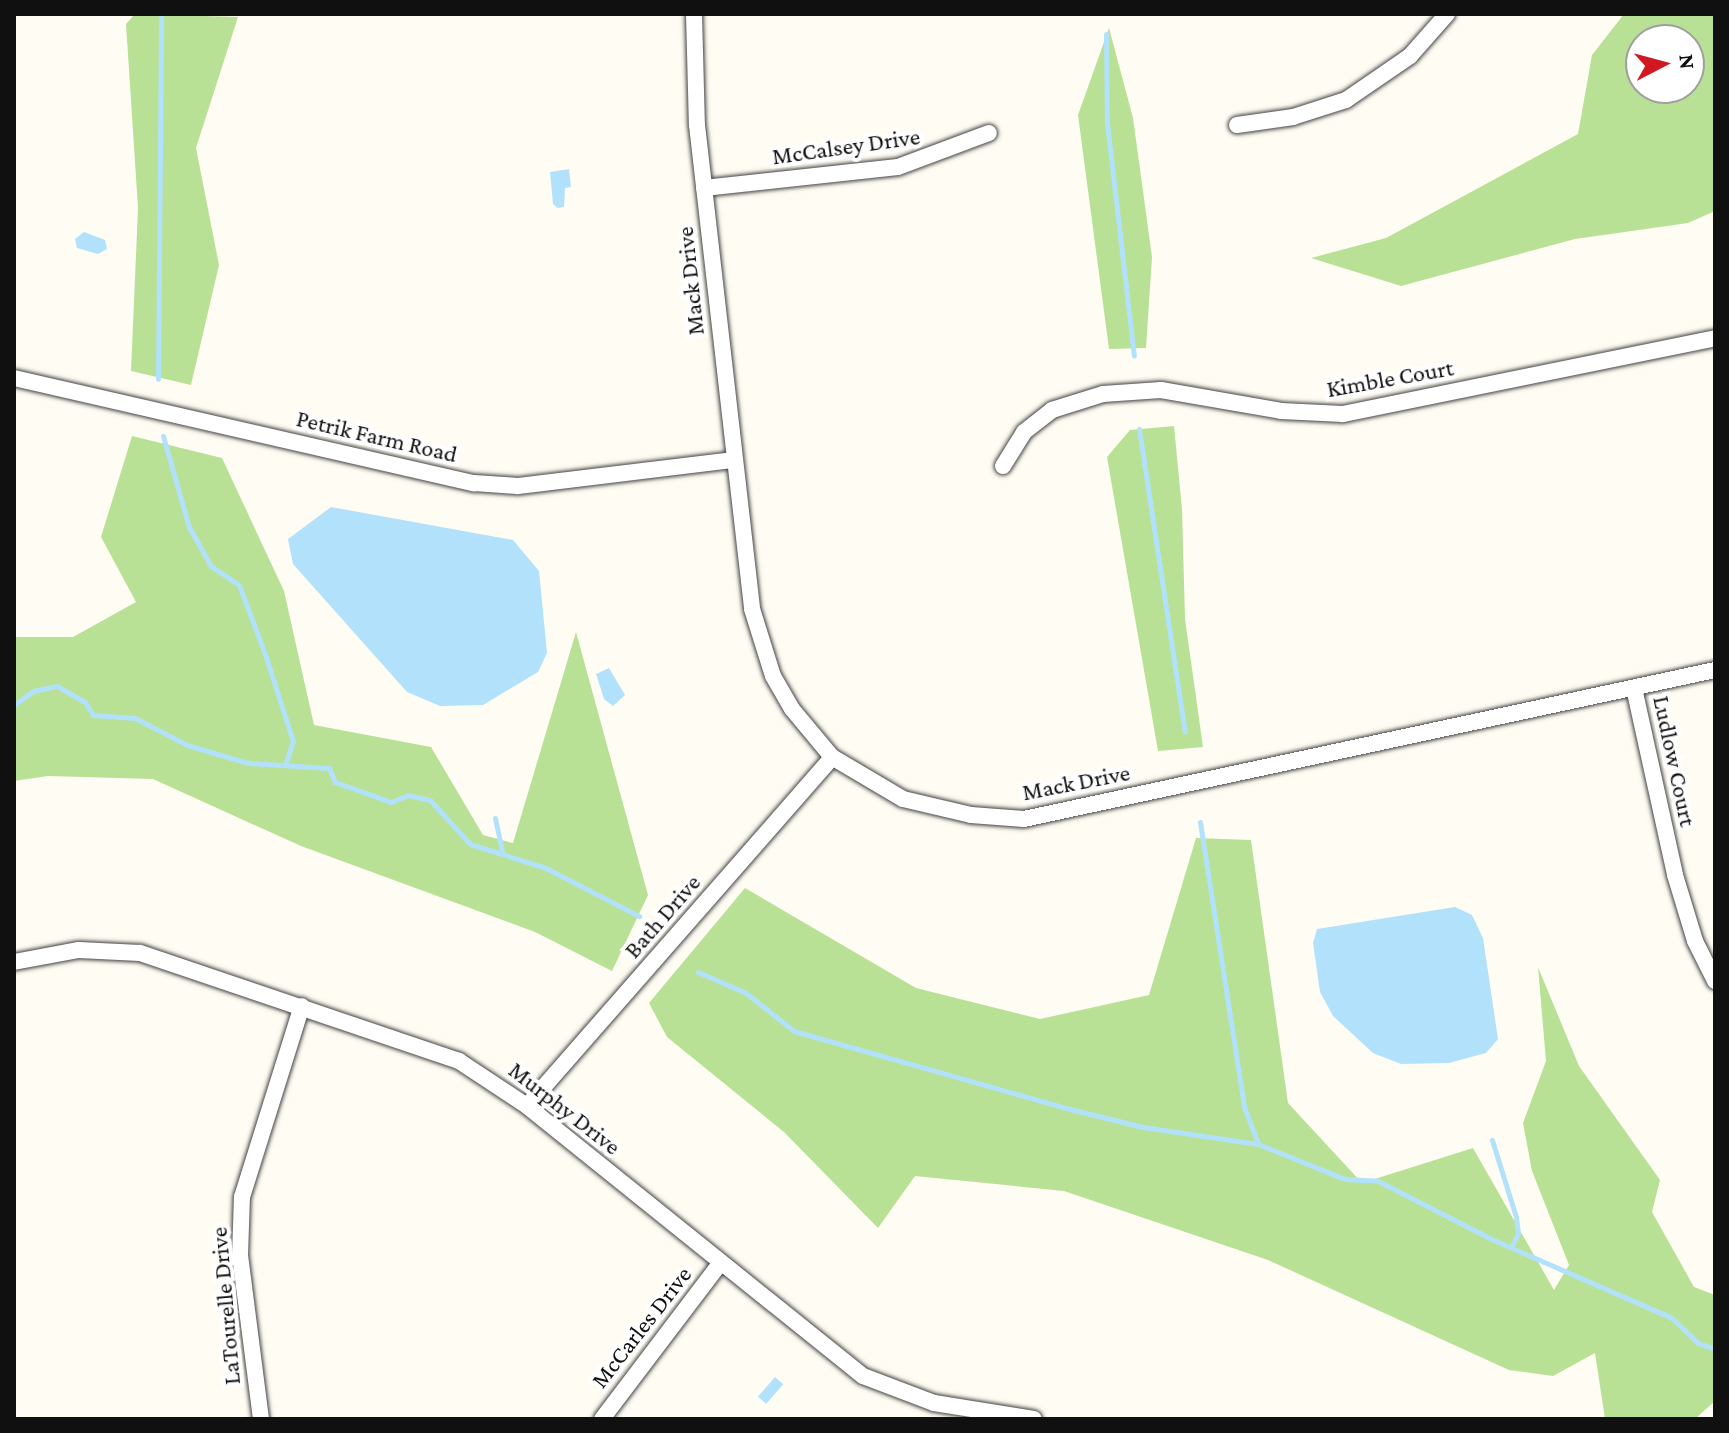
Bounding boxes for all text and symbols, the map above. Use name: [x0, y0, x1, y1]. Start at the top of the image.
north arrow: [1625, 24, 1705, 104]
text: N: [1674, 53, 1701, 70]
street label: McCalsey Drive: [770, 121, 922, 171]
street label: Mack Drive: [670, 225, 710, 337]
street label: Kimble Court: [1324, 353, 1456, 403]
street label: Petrik Farm Road: [294, 403, 460, 469]
street label: Ludlow Court: [1647, 693, 1703, 829]
street label: Mack Drive: [1020, 757, 1132, 807]
street label: Bath Drive: [618, 868, 706, 964]
street label: Murphy Drive: [503, 1055, 627, 1161]
street label: LaTourelle Drive: [204, 1226, 246, 1386]
street label: McCarles Drive: [585, 1260, 697, 1394]

